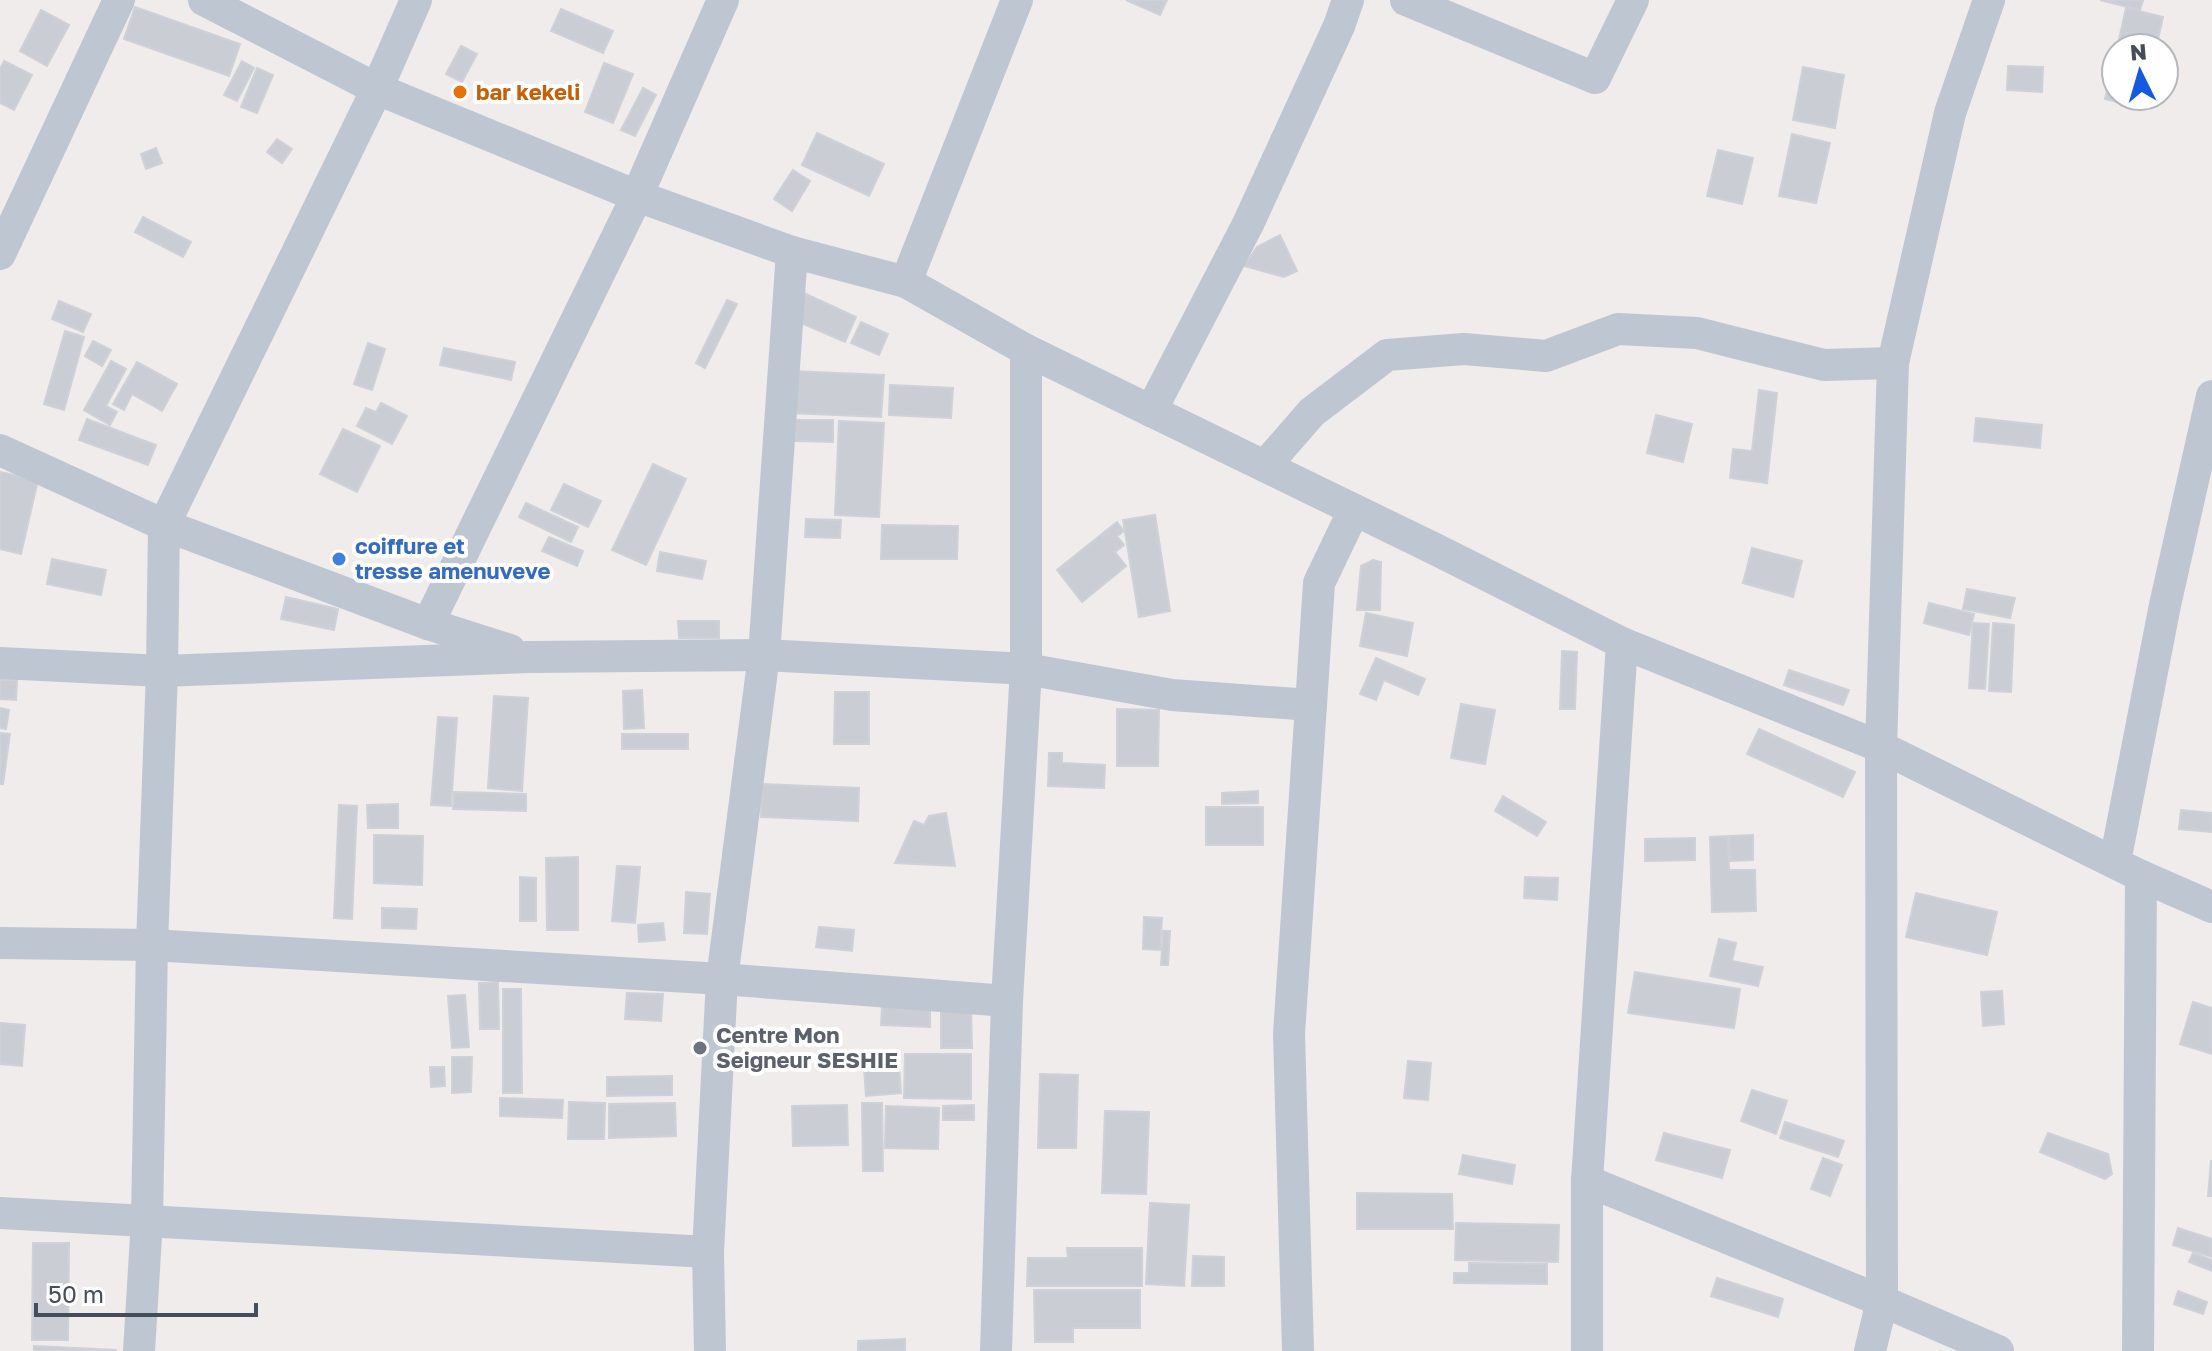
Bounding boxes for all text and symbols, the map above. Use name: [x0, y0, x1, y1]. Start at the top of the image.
north arrow: [2100, 32, 2180, 112]
text: N: [2129, 37, 2148, 66]
place label: bar kekeli: [476, 78, 580, 105]
marker: bar kekeli: [451, 83, 469, 101]
place label: coiffure et tresse amenuveve: [355, 532, 551, 584]
marker: coiffure et tresse amenuveve: [330, 550, 348, 568]
place label: Centre Mon Seigneur SESHIE: [716, 1021, 898, 1073]
marker: Centre Mon Seigneur SESHIE: [691, 1039, 709, 1057]
scale bar: [36, 1267, 256, 1317]
text: 50 m: [48, 1279, 104, 1308]

